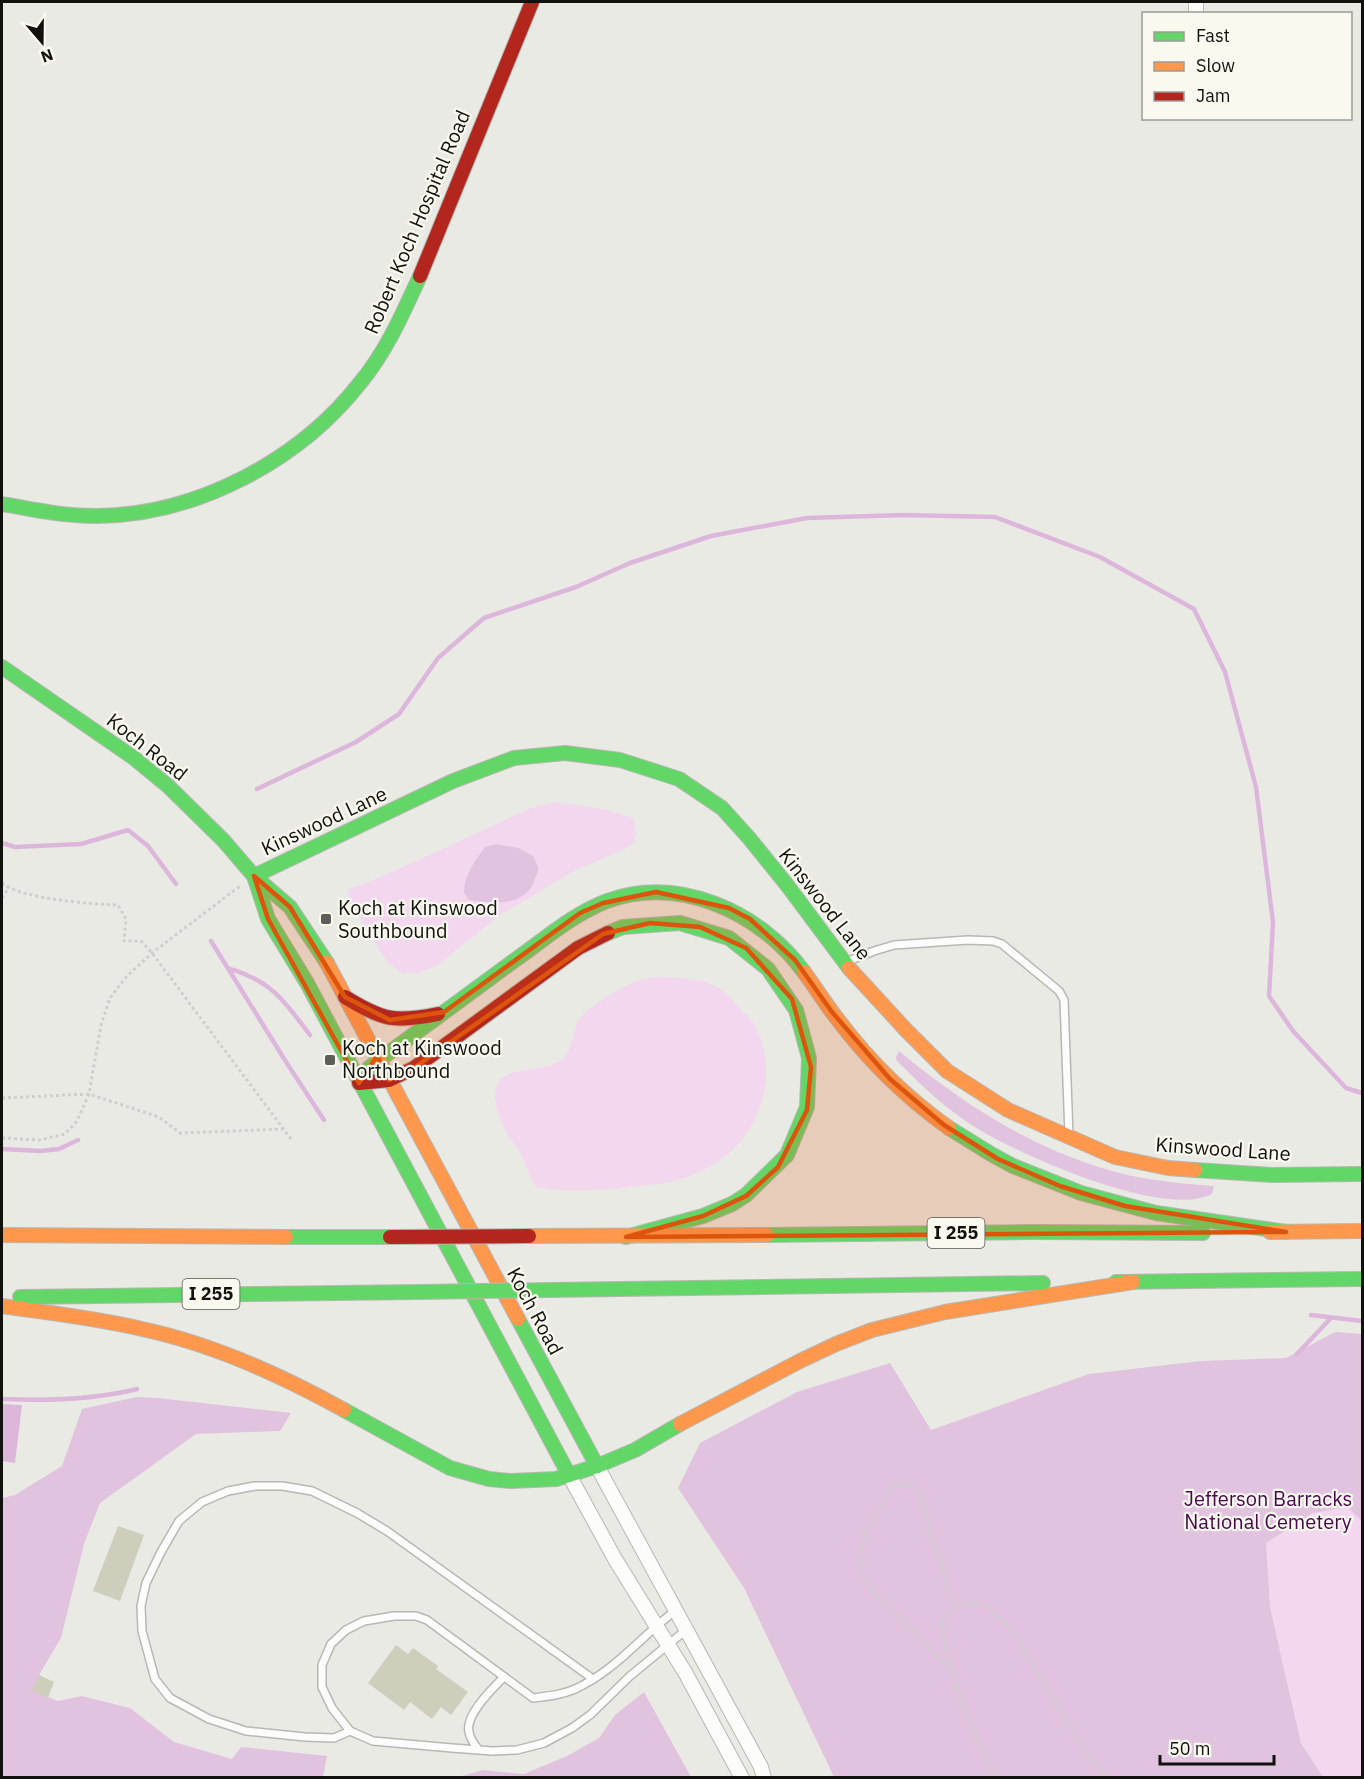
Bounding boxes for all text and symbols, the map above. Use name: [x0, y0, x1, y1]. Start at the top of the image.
north arrow: [12, 12, 72, 72]
legend: [1142, 12, 1352, 120]
text: Fast: [1196, 24, 1230, 47]
text: N: [38, 45, 56, 67]
text: Slow: [1196, 54, 1235, 77]
text: Jam: [1196, 84, 1231, 107]
street label: Robert Koch Hospital Road: [357, 106, 476, 338]
street label: Koch Road: [101, 707, 193, 787]
street label: Kinswood Lane: [257, 780, 391, 861]
street label: Kinswood Lane: [773, 842, 878, 965]
place label: Koch at Kinswood Southbound: [338, 894, 498, 944]
marker: Koch at Kinswood Southbound: [319, 912, 333, 926]
place label: Koch at Kinswood Northbound: [342, 1034, 502, 1084]
marker: Koch at Kinswood Northbound: [323, 1053, 337, 1067]
street label: Kinswood Lane: [1154, 1130, 1292, 1167]
road number: I 255: [928, 1218, 984, 1248]
street label: Koch Road: [501, 1262, 570, 1359]
road number: I 255: [182, 1279, 240, 1309]
park label: Jefferson Barracks National Cemetery: [1184, 1485, 1352, 1535]
scale bar: [1160, 1728, 1274, 1766]
text: 50 m: [1169, 1737, 1211, 1760]

